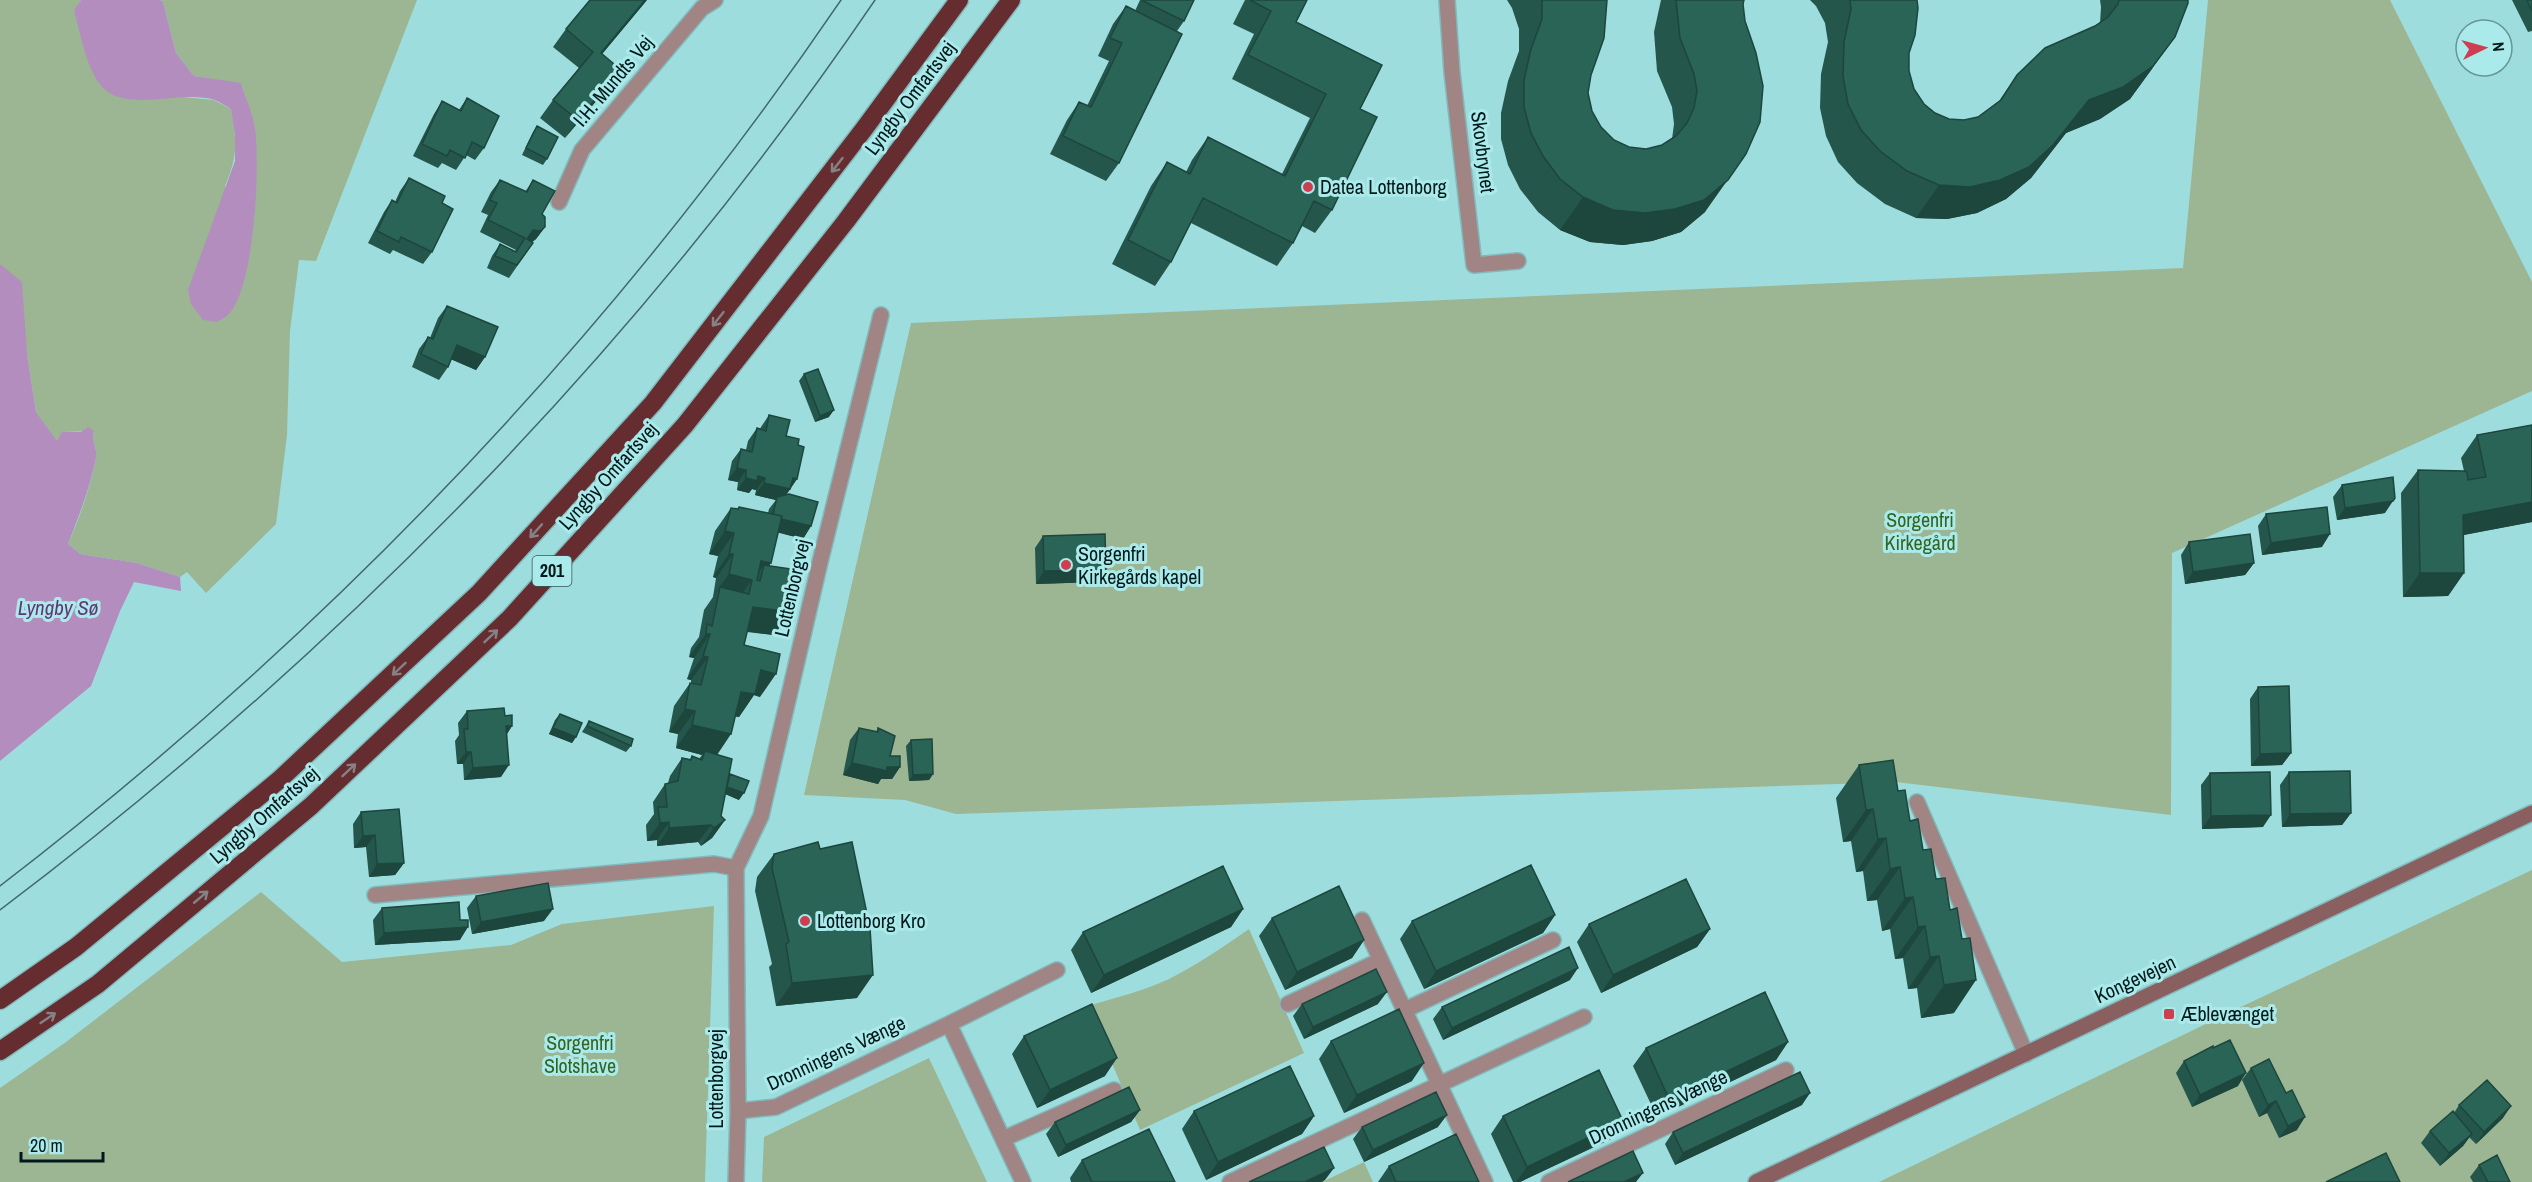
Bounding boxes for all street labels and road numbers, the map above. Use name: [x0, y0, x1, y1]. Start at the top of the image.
street label: I.H. Mundts Vej: [567, 29, 659, 132]
street label: Lyngby Omfartsvej: [858, 35, 961, 160]
street label: Skovbrynet: [1465, 110, 1502, 195]
street label: Lyngby Omfartsvej: [552, 416, 663, 535]
street label: Lottenborgvej: [767, 536, 816, 639]
road number: 201: [532, 556, 572, 586]
street label: Lyngby Omfartsvej: [203, 760, 324, 869]
street label: Kongevejen: [2090, 948, 2180, 1009]
street label: Dronningens Vænge: [762, 1009, 910, 1097]
street label: Lottenborgvej: [702, 1029, 729, 1129]
street label: Dronningens Vænge: [1584, 1063, 1732, 1151]

